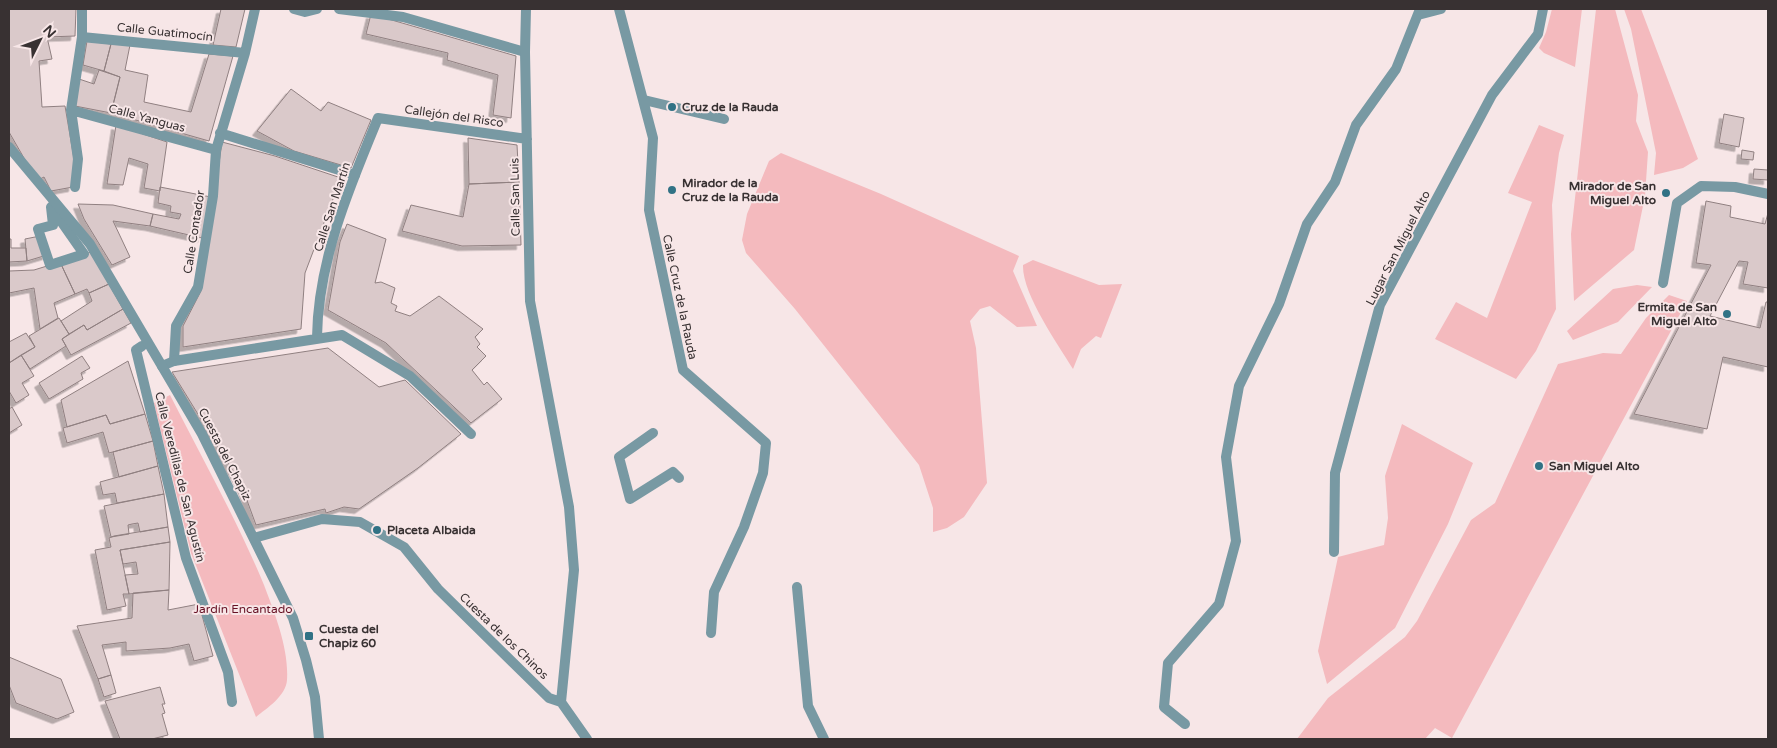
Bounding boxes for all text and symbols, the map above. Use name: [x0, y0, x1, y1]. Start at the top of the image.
north arrow: [15, 15, 65, 65]
street label: Calle Guatimocín: [116, 20, 214, 44]
text: N: [39, 22, 59, 42]
place label: Cruz de la Rauda: [682, 100, 779, 114]
street label: Calle Yanguas: [107, 101, 187, 135]
marker: Cruz de la Rauda: [666, 101, 678, 113]
street label: Callejón del Risco: [403, 102, 505, 130]
street label: Calle San Luis: [507, 157, 523, 236]
street label: Calle San Martín: [311, 160, 353, 254]
place label: Mirador de la Cruz de la Rauda: [682, 176, 779, 204]
place label: Mirador de San Miguel Alto: [1569, 179, 1656, 208]
marker: Mirador de la Cruz de la Rauda: [666, 184, 678, 196]
marker: Mirador de San Miguel Alto: [1660, 187, 1672, 199]
street label: Lugar San Miguel Alto: [1363, 188, 1433, 308]
street label: Calle Contador: [180, 189, 208, 275]
street label: Calle Cruz de la Rauda: [660, 233, 700, 361]
place label: Ermita de San Miguel Alto: [1637, 300, 1717, 329]
marker: Ermita de San Miguel Alto: [1721, 308, 1733, 320]
street label: Calle Veredillas de San Agustín: [152, 390, 208, 564]
street label: Cuesta del Chapiz: [196, 405, 254, 503]
place label: San Miguel Alto: [1549, 459, 1639, 474]
marker: San Miguel Alto: [1533, 460, 1545, 472]
place label: Placeta Albaida: [387, 523, 476, 537]
marker: Placeta Albaida: [371, 524, 383, 536]
street label: Cuesta de los Chinos: [457, 590, 552, 682]
park label: Jardín Encantado: [193, 602, 293, 616]
place label: Cuesta del Chapiz 60: [319, 622, 379, 651]
marker: Cuesta del Chapiz 60: [303, 630, 315, 642]

